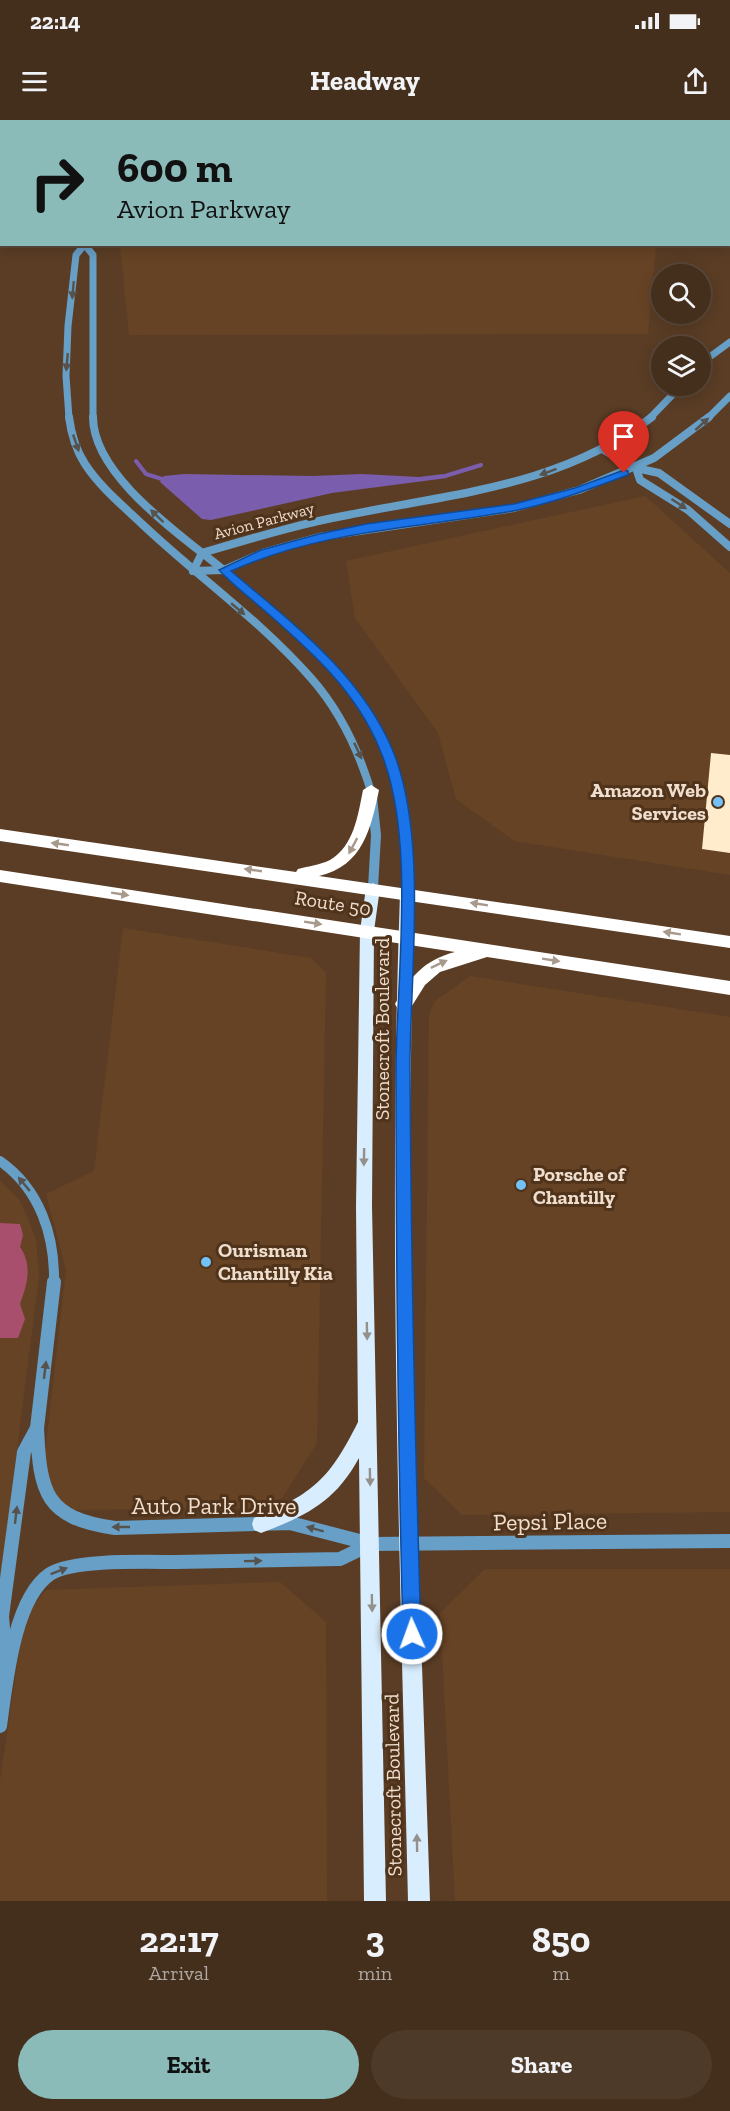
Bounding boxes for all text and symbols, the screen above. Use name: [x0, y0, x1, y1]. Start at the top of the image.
text: 22:14: [30, 8, 81, 35]
icon: menu: [18, 65, 51, 98]
text: Headway: [310, 65, 420, 97]
icon: share: [679, 65, 712, 98]
text: 600 m: [117, 142, 233, 193]
icon: right: [18, 144, 96, 222]
text: Avion Parkway: [117, 193, 291, 225]
map controls: [651, 264, 711, 396]
button: search: [651, 264, 711, 324]
one-way arrow: [68, 281, 78, 300]
button: layers: [651, 336, 711, 396]
one-way arrow: [62, 353, 72, 372]
pin: [598, 411, 649, 473]
one-way arrow: [694, 417, 709, 431]
icon: arrive: [607, 420, 640, 453]
one-way arrow: [72, 434, 81, 452]
one-way arrow: [539, 467, 557, 477]
street label: Avion Parkway: [212, 498, 317, 543]
one-way arrow: [671, 499, 687, 510]
one-way arrow: [150, 509, 165, 523]
one-way arrow: [230, 603, 246, 616]
one-way arrow: [353, 742, 363, 760]
place label: Amazon Web Services: [590, 778, 706, 825]
marker: Amazon Web Services: [711, 795, 725, 809]
one-way arrow: [349, 837, 358, 854]
one-way arrow: [50, 840, 69, 849]
one-way arrow: [243, 866, 262, 875]
street label: Route 50: [293, 885, 373, 921]
one-way arrow: [111, 890, 130, 899]
one-way arrow: [470, 900, 489, 909]
one-way arrow: [304, 918, 323, 927]
one-way arrow: [663, 929, 682, 938]
street label: Stonecroft Boulevard: [370, 938, 394, 1120]
one-way arrow: [542, 956, 561, 965]
one-way arrow: [431, 959, 449, 969]
one-way arrow: [360, 1148, 369, 1167]
place label: Porsche of Chantilly: [533, 1162, 627, 1209]
one-way arrow: [17, 1176, 30, 1192]
marker: Porsche of Chantilly: [514, 1178, 528, 1192]
place label: Ourisman Chantilly Kia: [218, 1238, 333, 1285]
marker: Ourisman Chantilly Kia: [199, 1255, 213, 1269]
one-way arrow: [362, 1322, 372, 1341]
one-way arrow: [40, 1361, 49, 1380]
one-way arrow: [365, 1468, 375, 1487]
street label: Auto Park Drive: [132, 1491, 296, 1520]
one-way arrow: [11, 1505, 20, 1524]
street label: Pepsi Place: [492, 1506, 608, 1536]
one-way arrow: [111, 1522, 130, 1532]
one-way arrow: [306, 1524, 324, 1534]
one-way arrow: [244, 1557, 263, 1566]
one-way arrow: [51, 1566, 69, 1576]
one-way arrow: [367, 1593, 377, 1612]
position arrow: [380, 1602, 444, 1666]
street label: Stonecroft Boulevard: [379, 1694, 407, 1876]
one-way arrow: [412, 1833, 422, 1852]
text: 22:17: [139, 1918, 219, 1961]
text: 3: [366, 1918, 385, 1961]
text: 850: [532, 1918, 591, 1961]
text: Arrival: [149, 1961, 209, 1985]
text: min: [358, 1961, 392, 1985]
text: m: [552, 1961, 570, 1985]
button: Exit: [18, 2030, 359, 2099]
button: Share: [371, 2030, 712, 2099]

